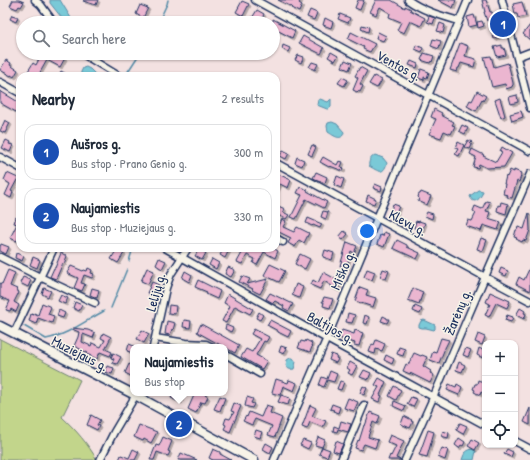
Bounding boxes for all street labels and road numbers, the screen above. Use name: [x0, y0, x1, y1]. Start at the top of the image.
street label: Ventos g.: [373, 45, 425, 86]
street label: Klevų g.: [385, 204, 430, 241]
street label: Miško g.: [325, 248, 360, 293]
street label: Lelijų g.: [140, 271, 170, 314]
street label: Žarėnų g.: [439, 286, 476, 338]
street label: Baltijos g.: [304, 306, 358, 349]
street label: Muziejaus g.: [48, 331, 111, 376]

